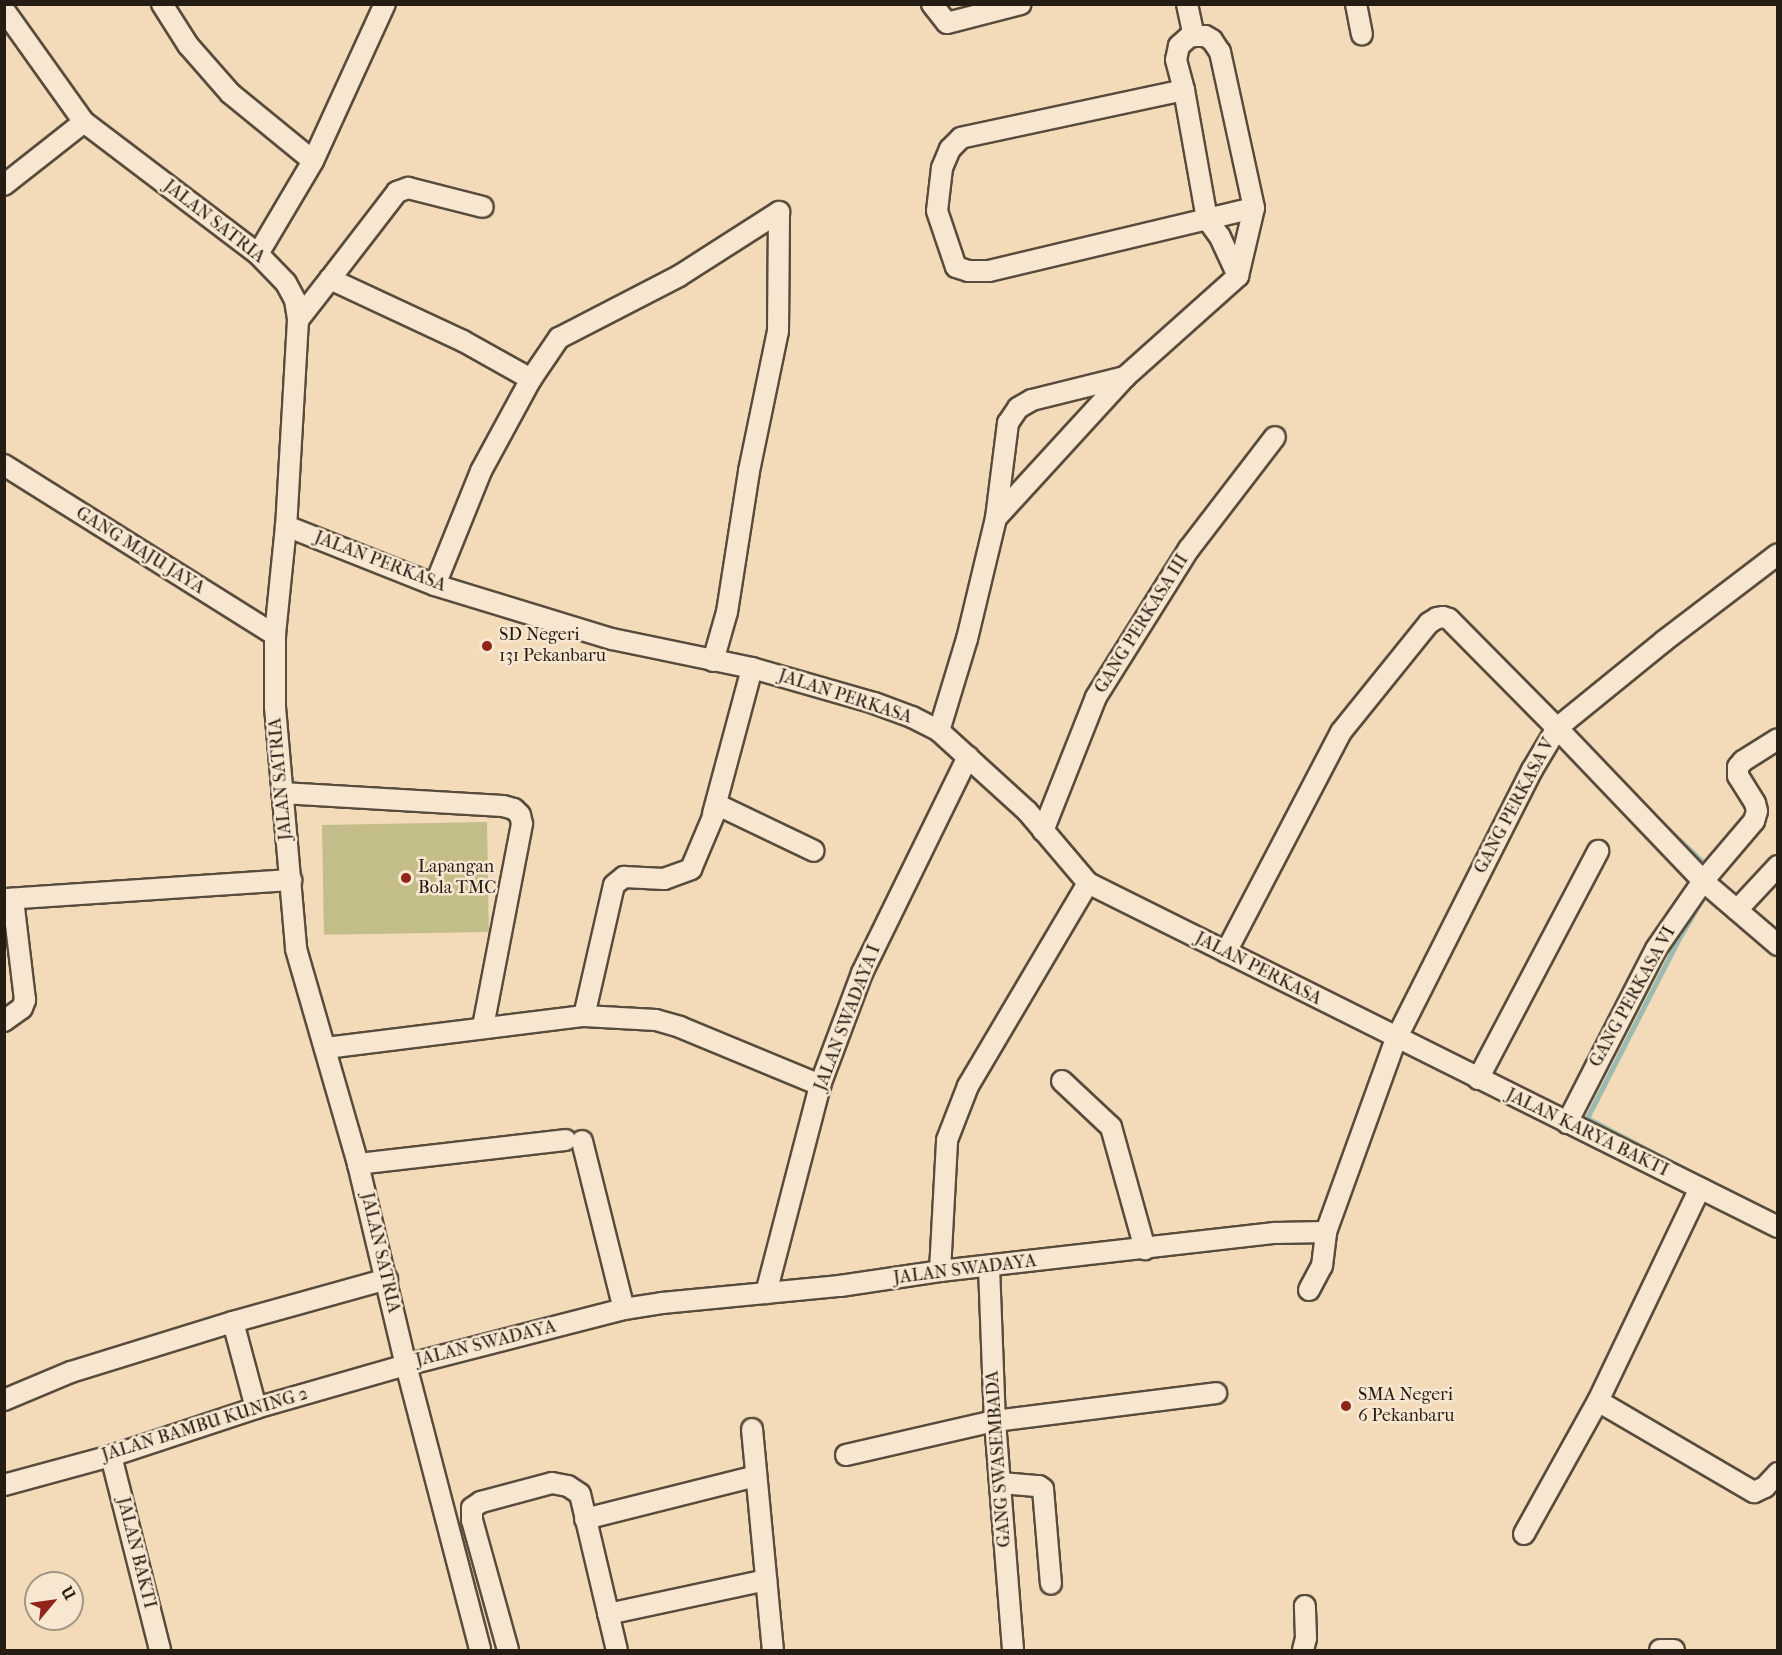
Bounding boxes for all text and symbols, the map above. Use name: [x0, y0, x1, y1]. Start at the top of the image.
street label: JALAN SATRIA: [159, 176, 269, 268]
street label: GANG MAJU JAYA: [72, 503, 208, 599]
street label: JALAN PERKASA: [311, 527, 449, 597]
street label: GANG PERKASA III: [1090, 550, 1194, 698]
place label: SD Negeri 131 Pekanbaru: [499, 625, 606, 668]
marker: SD Negeri 131 Pekanbaru: [480, 639, 494, 653]
street label: JALAN PERKASA: [776, 665, 914, 729]
street label: JALAN SATRIA: [265, 717, 297, 841]
street label: GANG PERKASA V: [1470, 734, 1560, 878]
place label: Lapangan Bola TMC: [418, 857, 496, 900]
marker: Lapangan Bola TMC: [399, 871, 413, 885]
street label: GANG PERKASA VI: [1585, 923, 1681, 1071]
street label: JALAN PERKASA: [1191, 928, 1325, 1010]
street label: JALAN SWADAYA I: [810, 942, 886, 1094]
street label: JALAN KARYA BAKTI: [1502, 1084, 1672, 1182]
street label: JALAN SATRIA: [356, 1191, 404, 1315]
street label: JALAN SWADAYA: [892, 1251, 1038, 1289]
street label: JALAN SWADAYA: [414, 1316, 558, 1372]
street label: GANG SWASEMBADA: [982, 1370, 1016, 1548]
street label: JALAN BAMBU KUNING 2: [99, 1383, 311, 1467]
place label: SMA Negeri 6 Pekanbaru: [1358, 1385, 1454, 1428]
marker: SMA Negeri 6 Pekanbaru: [1339, 1399, 1353, 1413]
street label: JALAN BAKTI: [112, 1495, 160, 1611]
north arrow: [24, 1571, 84, 1631]
text: U: [57, 1583, 80, 1603]

